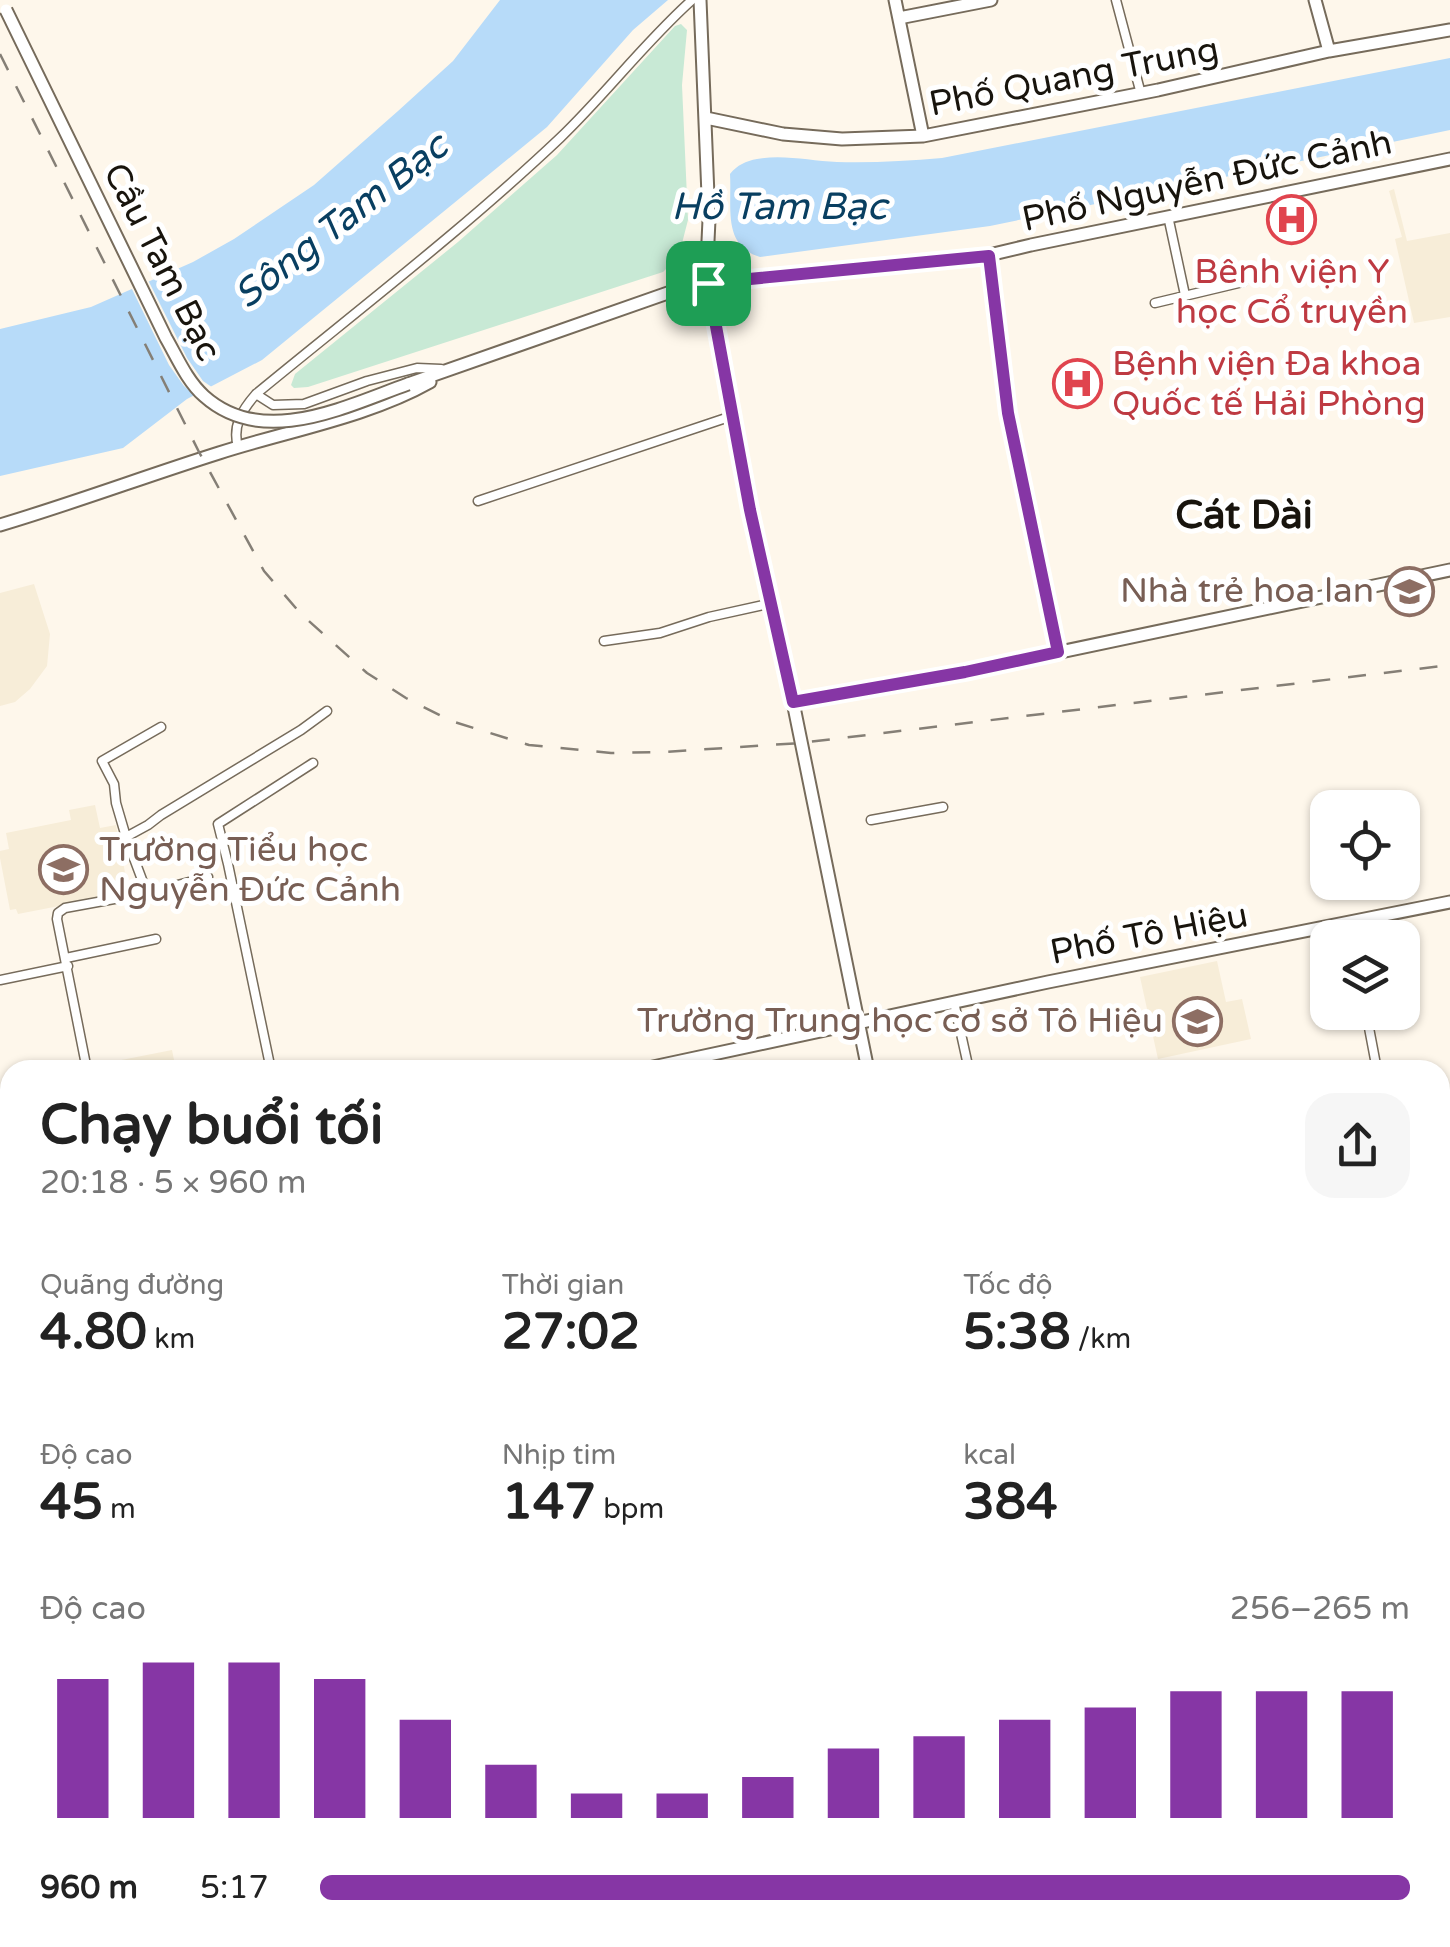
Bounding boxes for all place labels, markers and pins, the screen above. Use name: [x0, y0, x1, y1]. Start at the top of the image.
hospital icon: Bênh viện Y học Cổ truyền: [1266, 194, 1318, 246]
pin: [666, 241, 751, 326]
place label: Bênh viện Y học Cổ truyền: [1176, 251, 1408, 333]
place label: Bệnh viện Đa khoa Quốc tế Hải Phòng: [1112, 343, 1426, 425]
hospital icon: Bệnh viện Đa khoa Quốc tế Hải Phòng: [1051, 358, 1103, 410]
school or university icon: Nhà trẻ hoa lan: [1383, 565, 1435, 617]
place label: Nhà trẻ hoa lan: [1120, 570, 1374, 612]
place label: Trường Tiểu học Nguyễn Đức Cảnh: [99, 829, 401, 911]
school or university icon: Trường Tiểu học Nguyễn Đức Cảnh: [38, 844, 90, 896]
school or university icon: Trường Trung học cơ sở Tô Hiệu: [1172, 995, 1224, 1047]
place label: Trường Trung học cơ sở Tô Hiệu: [637, 1000, 1163, 1042]

